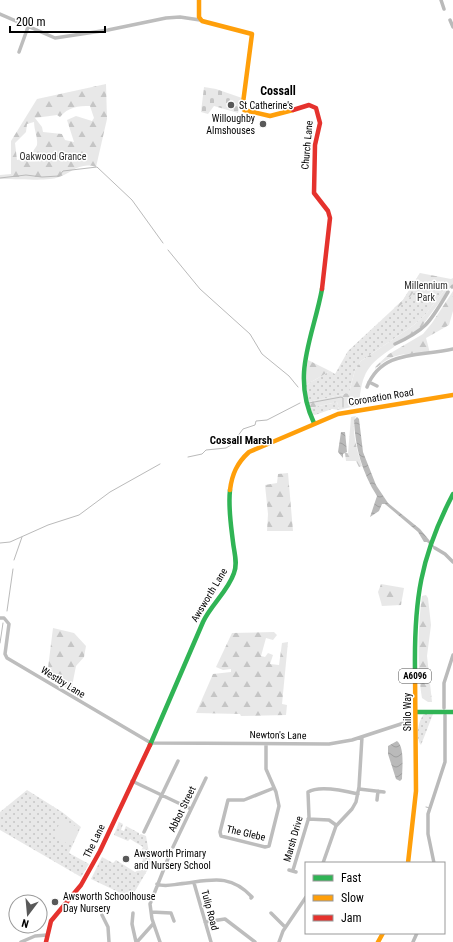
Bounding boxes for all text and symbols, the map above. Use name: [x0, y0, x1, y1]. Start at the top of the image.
scale bar: [10, 8, 105, 34]
text: 200 m: [16, 15, 46, 29]
district label: Cossall: [260, 84, 296, 98]
marker: St Catherine's: [226, 100, 236, 110]
place label: St Catherine's: [239, 100, 294, 111]
place label: Willoughby Almshouses: [206, 113, 255, 136]
marker: Willoughby Almshouses: [258, 119, 268, 129]
street label: Church Lane: [299, 120, 315, 170]
park label: Oakwood Grance: [20, 151, 87, 162]
park label: Millennium Park: [404, 280, 448, 303]
street label: Coronation Road: [348, 386, 414, 408]
district label: Cossall Marsh: [210, 434, 272, 447]
street label: Awsworth Lane: [189, 566, 229, 624]
street label: Westby Lane: [39, 664, 87, 700]
road number: A6096: [399, 669, 431, 683]
street label: Shilo Way: [402, 693, 413, 731]
street label: Newton's Lane: [249, 729, 307, 741]
street label: Abbot Street: [166, 784, 198, 834]
street label: Marsh Drive: [281, 815, 305, 863]
street label: The Lane: [81, 822, 107, 860]
street label: The Glebe: [226, 823, 267, 843]
place label: Awsworth Primary and Nursery School: [134, 848, 211, 871]
marker: Awsworth Primary and Nursery School: [121, 854, 131, 864]
legend: [305, 862, 445, 934]
text: Fast: [341, 871, 362, 885]
street label: Tulip Road: [199, 889, 221, 931]
place label: Awsworth Schoolhouse Day Nursery: [63, 891, 156, 914]
text: Slow: [341, 891, 364, 905]
north arrow: [8, 894, 48, 934]
marker: Awsworth Schoolhouse Day Nursery: [50, 897, 60, 907]
text: Jam: [341, 911, 362, 925]
text: N: [20, 916, 30, 930]

